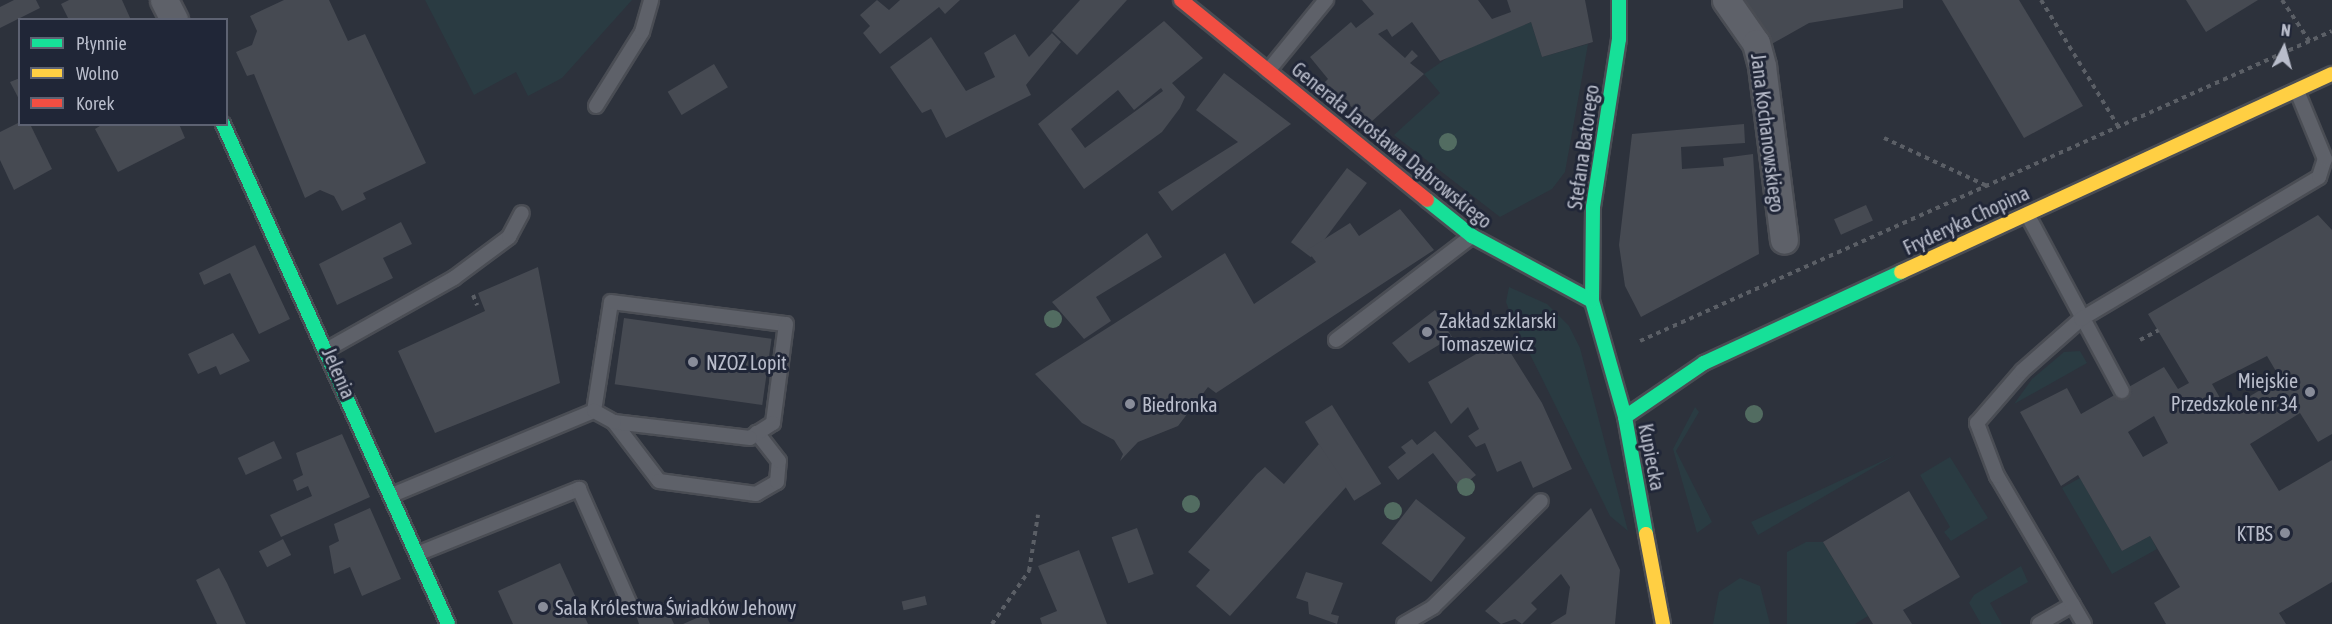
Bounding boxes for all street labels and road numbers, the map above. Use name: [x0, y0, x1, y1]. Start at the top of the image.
street label: Jana Kochanowskiego: [1746, 52, 1790, 214]
street label: Generała Jarosława Dąbrowskiego: [1287, 57, 1497, 233]
street label: Stefana Batorego: [1562, 83, 1604, 211]
street label: Fryderyka Chopina: [1899, 180, 2033, 260]
street label: Jelenia: [317, 344, 361, 402]
street label: Kupiecka: [1634, 421, 1670, 493]

